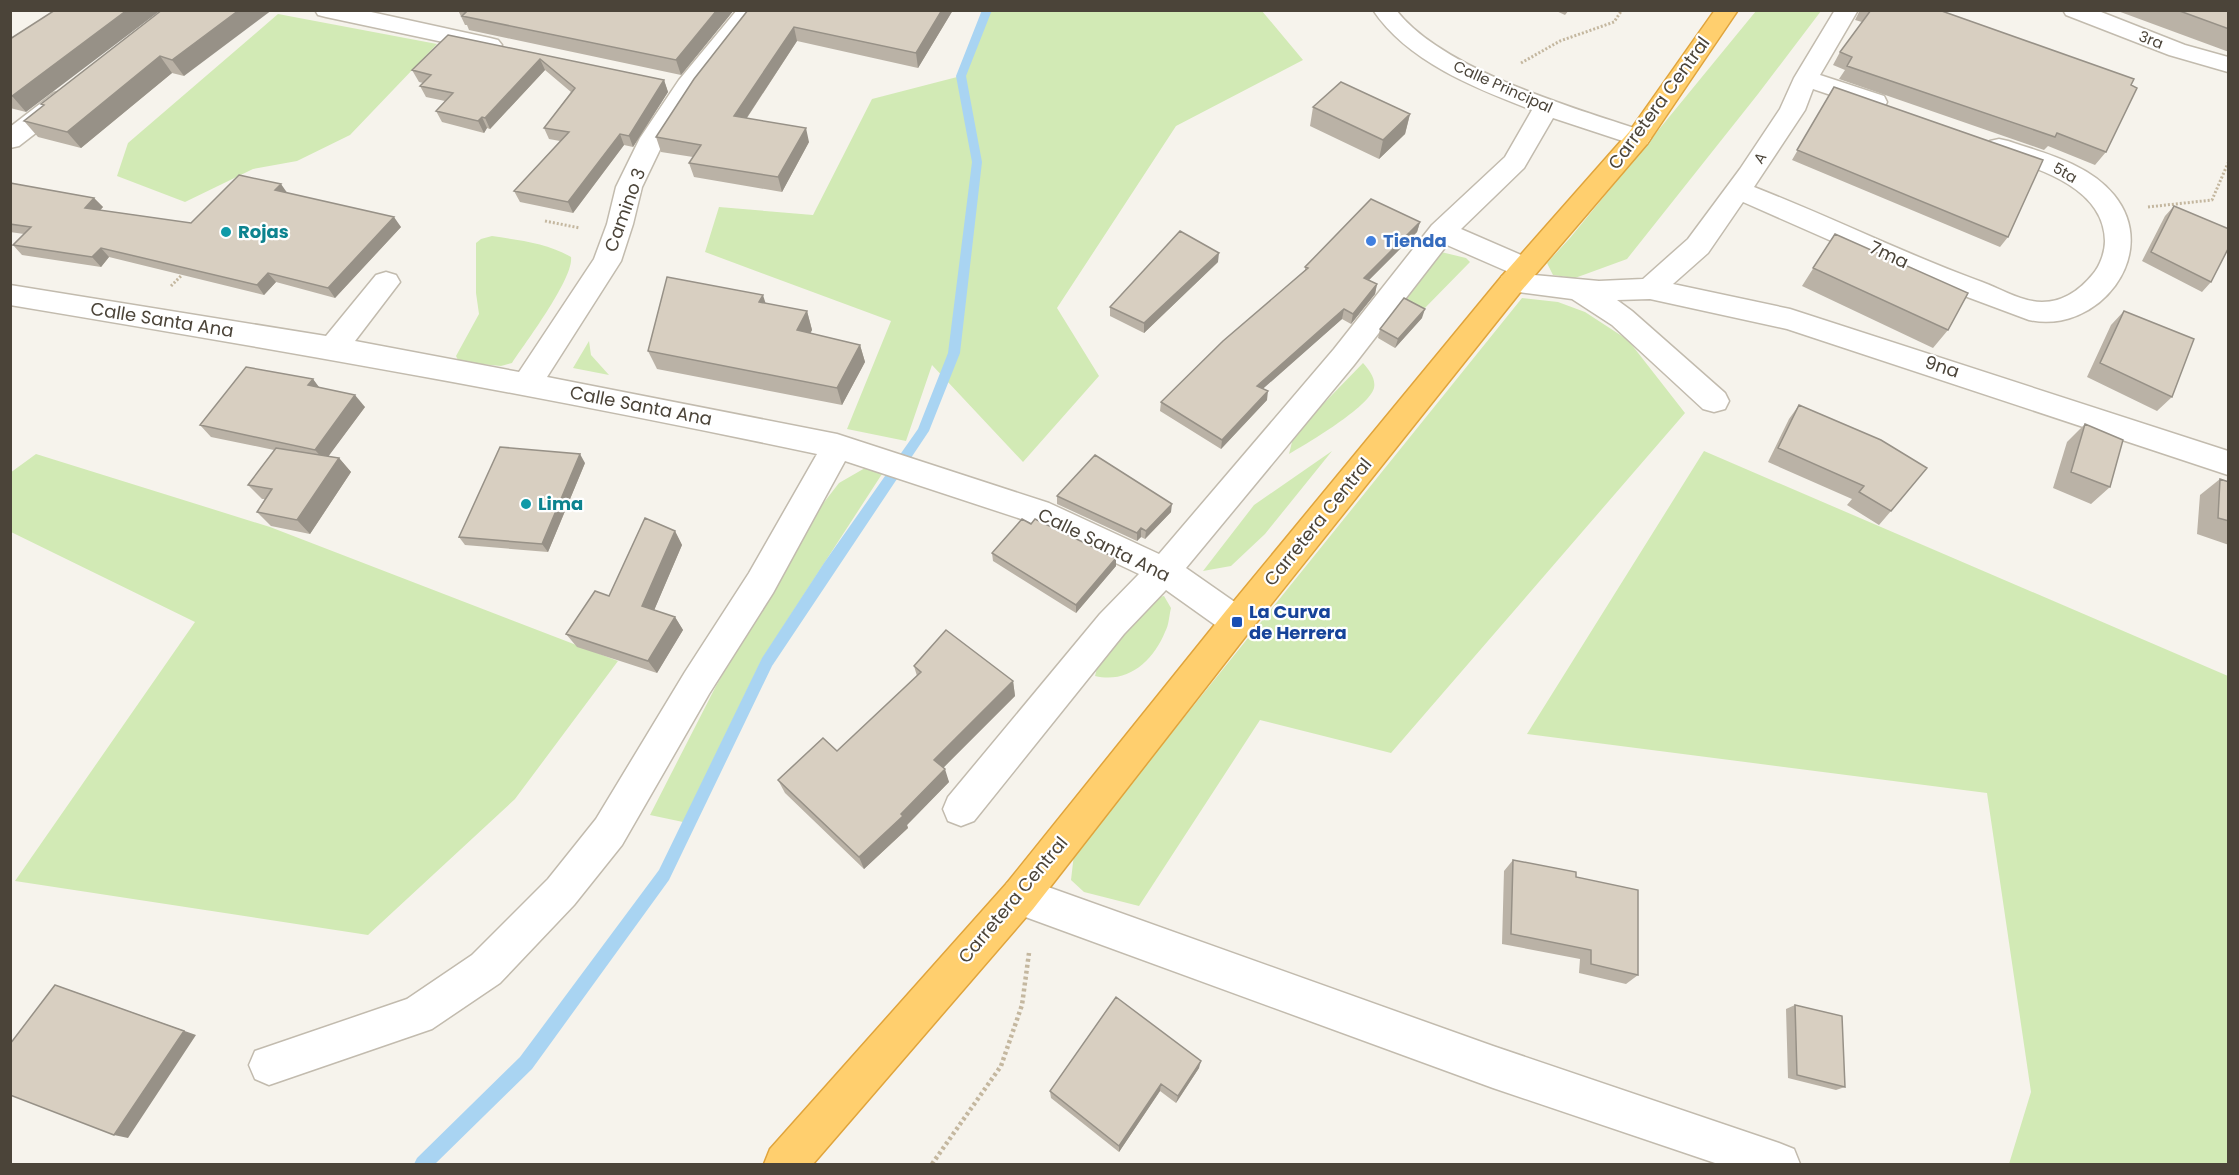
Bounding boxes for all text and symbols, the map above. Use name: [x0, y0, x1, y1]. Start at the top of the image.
street label: 3ra: [2136, 25, 2166, 54]
street label: Carretera Central: [1602, 31, 1715, 174]
street label: Calle Principal: [1450, 55, 1556, 118]
street label: A: [1748, 148, 1771, 168]
street label: 5ta: [2049, 157, 2081, 188]
street label: Camino 3: [598, 164, 651, 255]
place label: Rojas: [238, 219, 289, 244]
marker: Rojas: [219, 225, 233, 239]
place label: Tienda: [1383, 228, 1447, 253]
marker: Tienda: [1364, 234, 1378, 248]
street label: 7ma: [1866, 235, 1913, 274]
street label: Calle Santa Ana: [89, 296, 235, 343]
street label: 9na: [1922, 349, 1963, 384]
street label: Calle Santa Ana: [568, 379, 714, 432]
street label: Carretera Central: [1258, 452, 1377, 591]
place label: Lima: [538, 491, 583, 516]
marker: Lima: [519, 497, 533, 511]
street label: Calle Santa Ana: [1034, 502, 1175, 587]
place label: La Curva de Herrera: [1249, 599, 1347, 645]
marker: La Curva de Herrera: [1230, 615, 1244, 629]
street label: Carretera Central: [952, 831, 1073, 968]

